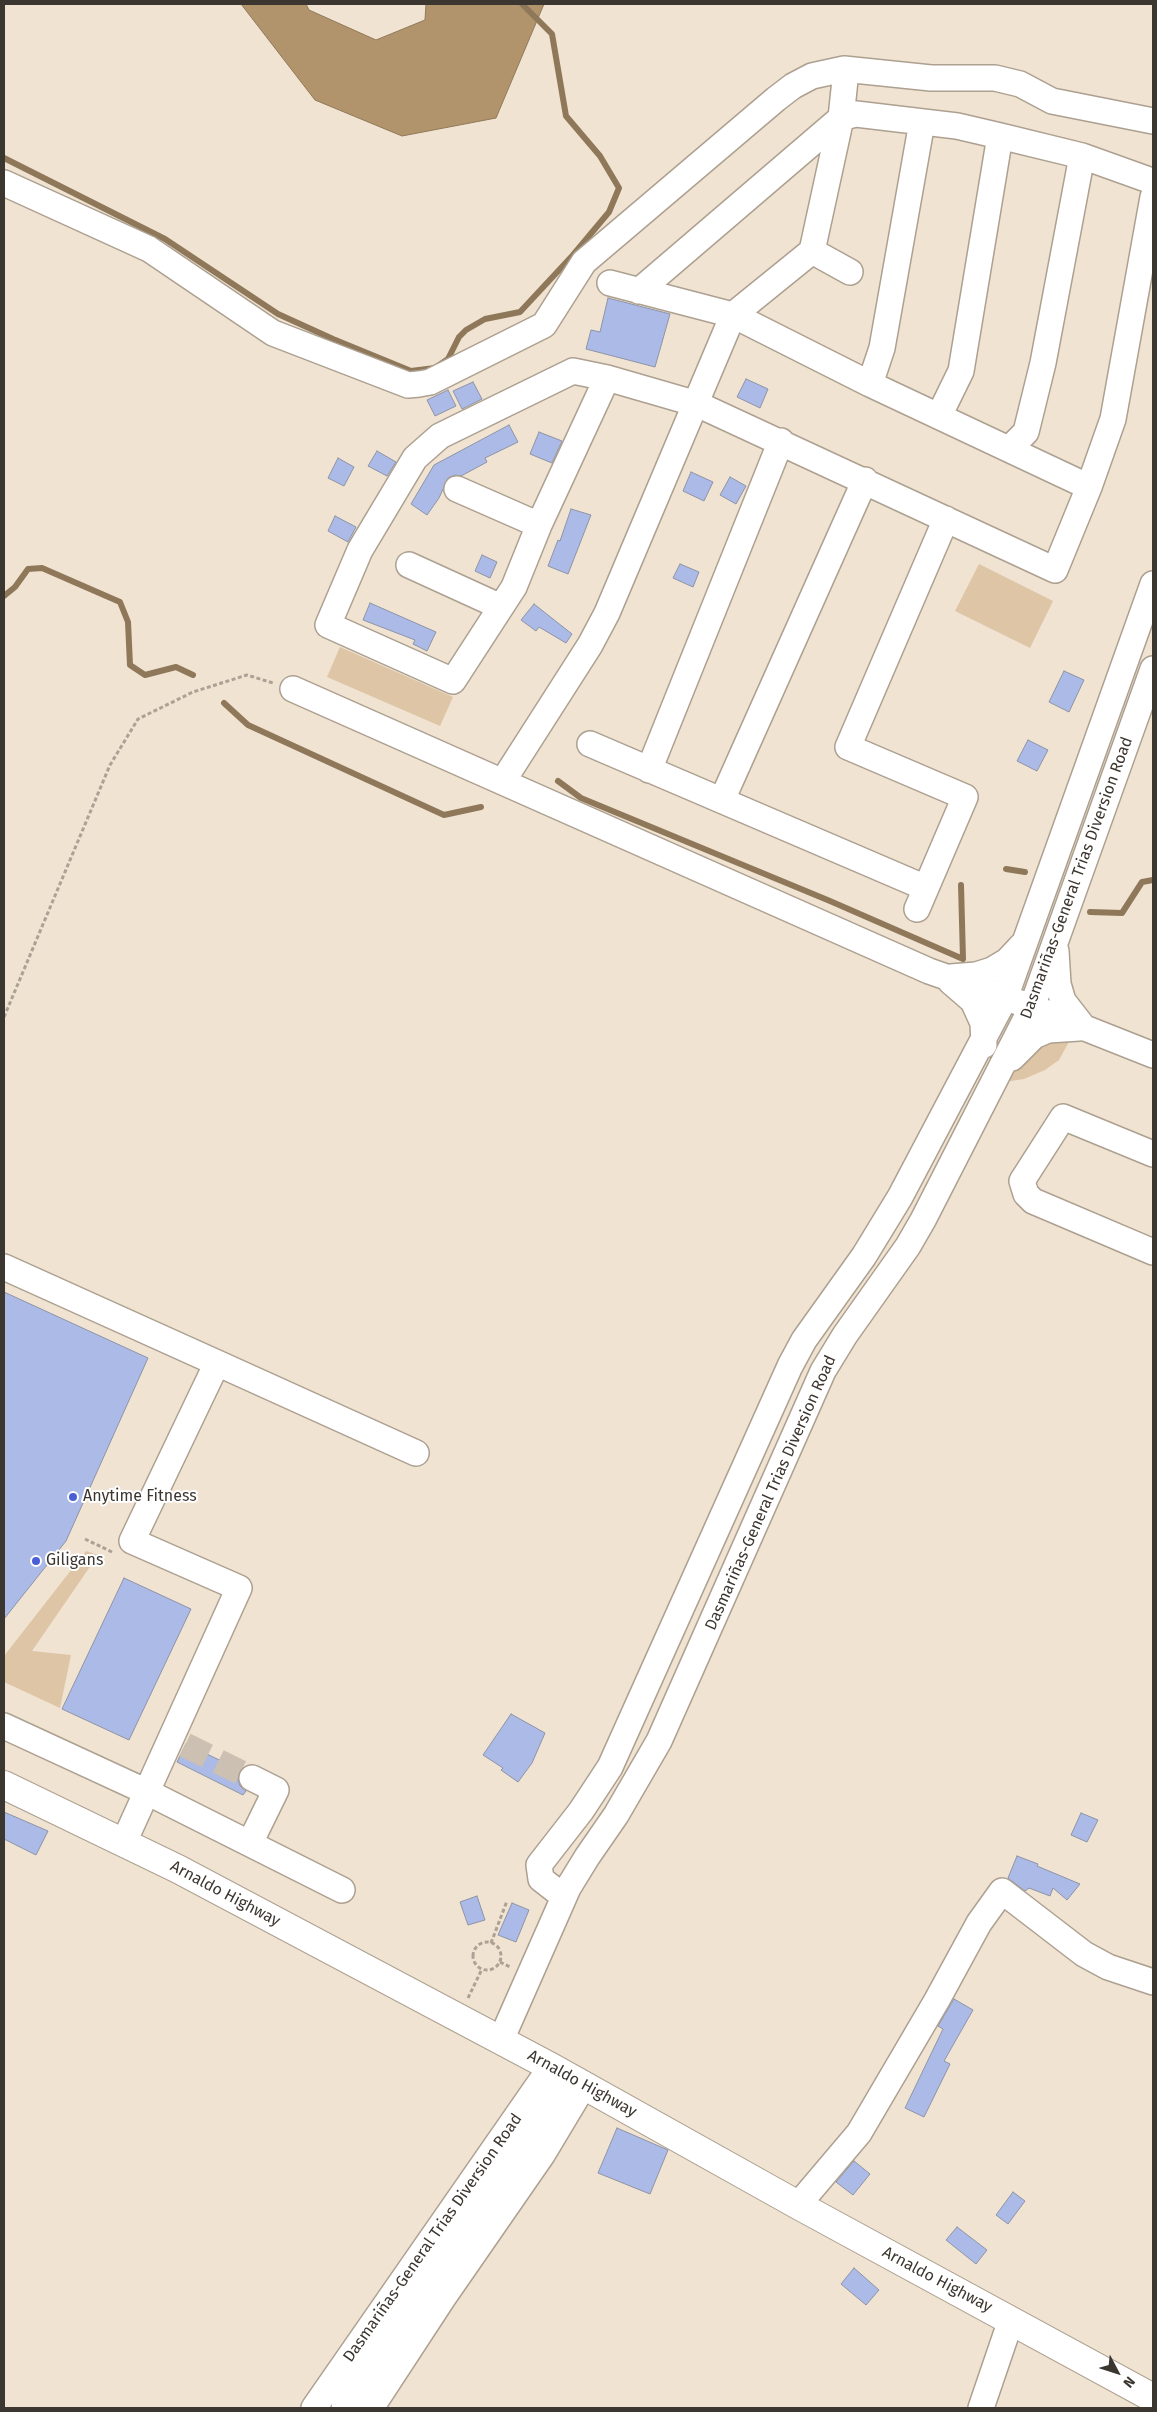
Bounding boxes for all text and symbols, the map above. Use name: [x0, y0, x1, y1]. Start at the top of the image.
street label: Dasmariñas-General Trias Diversion Road: [1017, 734, 1137, 1022]
street label: Dasmariñas-General Trias Diversion Road: [701, 1353, 841, 1633]
place label: Anytime Fitness: [83, 1487, 197, 1507]
marker: Anytime Fitness: [67, 1491, 79, 1503]
place label: Giligans: [46, 1551, 103, 1571]
marker: Giligans: [30, 1555, 42, 1567]
street label: Arnaldo Highway: [167, 1857, 283, 1931]
street label: Arnaldo Highway: [524, 2046, 640, 2122]
street label: Dasmariñas-General Trias Diversion Road: [339, 2110, 527, 2366]
street label: Arnaldo Highway: [879, 2243, 995, 2317]
north arrow: [1092, 2347, 1142, 2397]
text: N: [1119, 2373, 1138, 2391]

